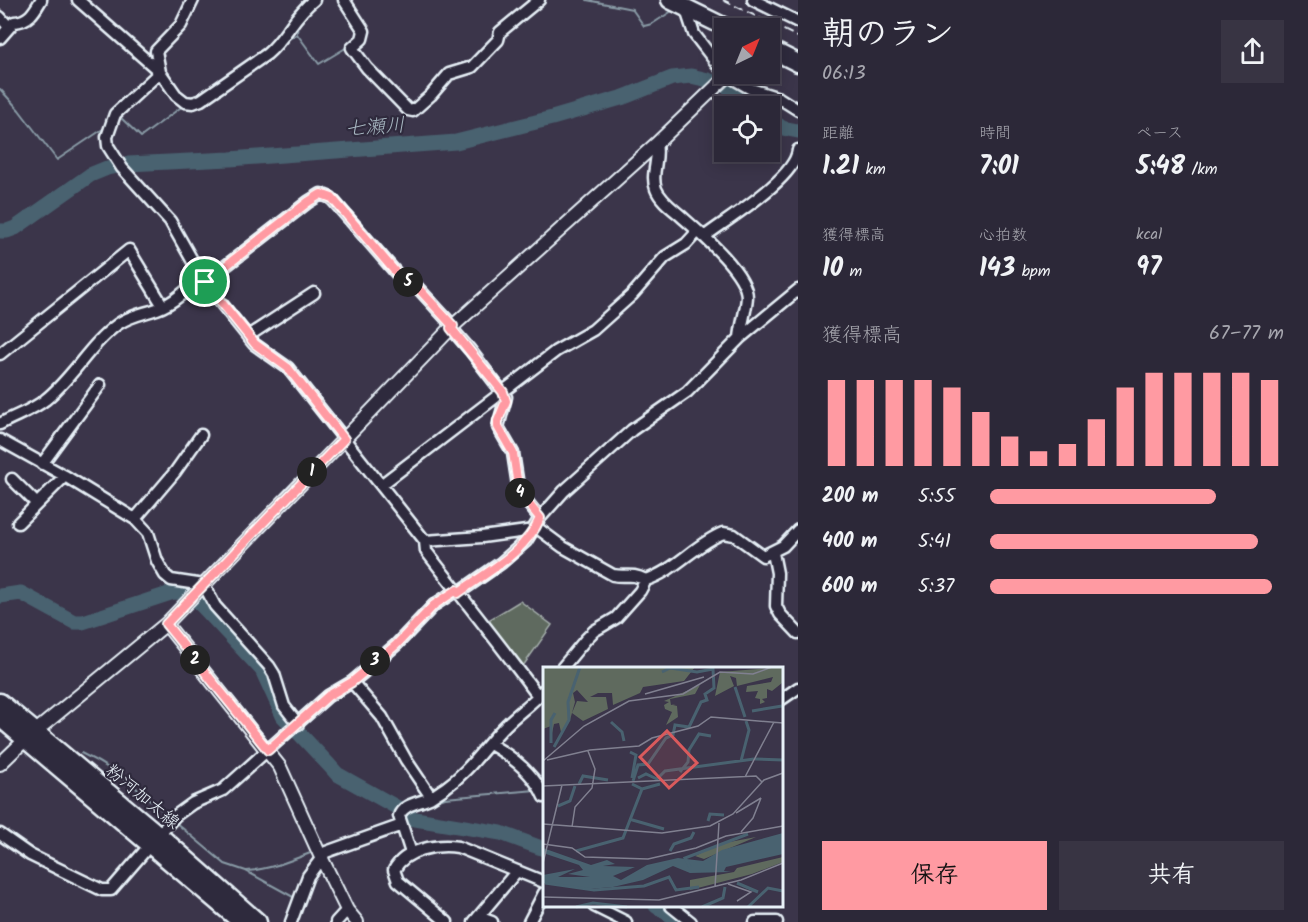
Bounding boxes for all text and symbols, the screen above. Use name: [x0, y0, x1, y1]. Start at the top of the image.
text: 朝のラン: [822, 9, 954, 62]
north arrow: [714, 18, 780, 84]
map controls: [714, 18, 780, 162]
button: share: [1221, 20, 1284, 83]
text: 06:13: [822, 58, 866, 90]
button: locate: [714, 96, 780, 162]
water label: 七瀬川: [344, 110, 406, 146]
text: 距離: [822, 121, 854, 146]
text: 時間: [979, 121, 1011, 146]
text: ペース: [1136, 121, 1183, 146]
text: 1.21: [822, 146, 859, 188]
text: 7:01: [979, 146, 1019, 188]
text: 5:48: [1136, 146, 1185, 188]
text: km: [859, 157, 886, 182]
text: /km: [1185, 157, 1217, 182]
text: kcal: [1136, 222, 1162, 247]
text: 獲得標高: [822, 223, 886, 248]
text: 心拍数: [979, 223, 1027, 248]
text: 97: [1136, 247, 1161, 289]
text: 10: [822, 248, 843, 290]
text: 143: [979, 248, 1015, 290]
pin: [179, 256, 230, 307]
text: m: [843, 259, 862, 284]
text: bpm: [1015, 259, 1050, 284]
icon: arrive: [188, 265, 221, 298]
pin: 5: [393, 267, 423, 297]
text: 5: [404, 269, 412, 294]
text: 67–77 m: [1209, 318, 1284, 350]
text: 獲得標高: [822, 320, 902, 352]
pin: 1: [297, 457, 327, 487]
text: 1: [310, 459, 314, 484]
pin: 4: [505, 478, 535, 508]
text: 4: [516, 480, 524, 505]
text: 200 m: [822, 481, 878, 513]
text: 5:55: [918, 481, 955, 513]
text: 400 m: [822, 526, 878, 558]
text: 5:41: [918, 526, 951, 558]
text: 600 m: [822, 571, 877, 603]
text: 5:37: [918, 571, 954, 603]
pin: 2: [180, 645, 210, 675]
pin: 3: [360, 646, 390, 676]
text: 2: [190, 647, 200, 672]
text: 3: [371, 648, 379, 673]
inset map: [543, 667, 783, 907]
street label: 粉河加太線: [98, 757, 186, 837]
button: 保存: [822, 841, 1047, 910]
button: 共有: [1059, 841, 1284, 910]

